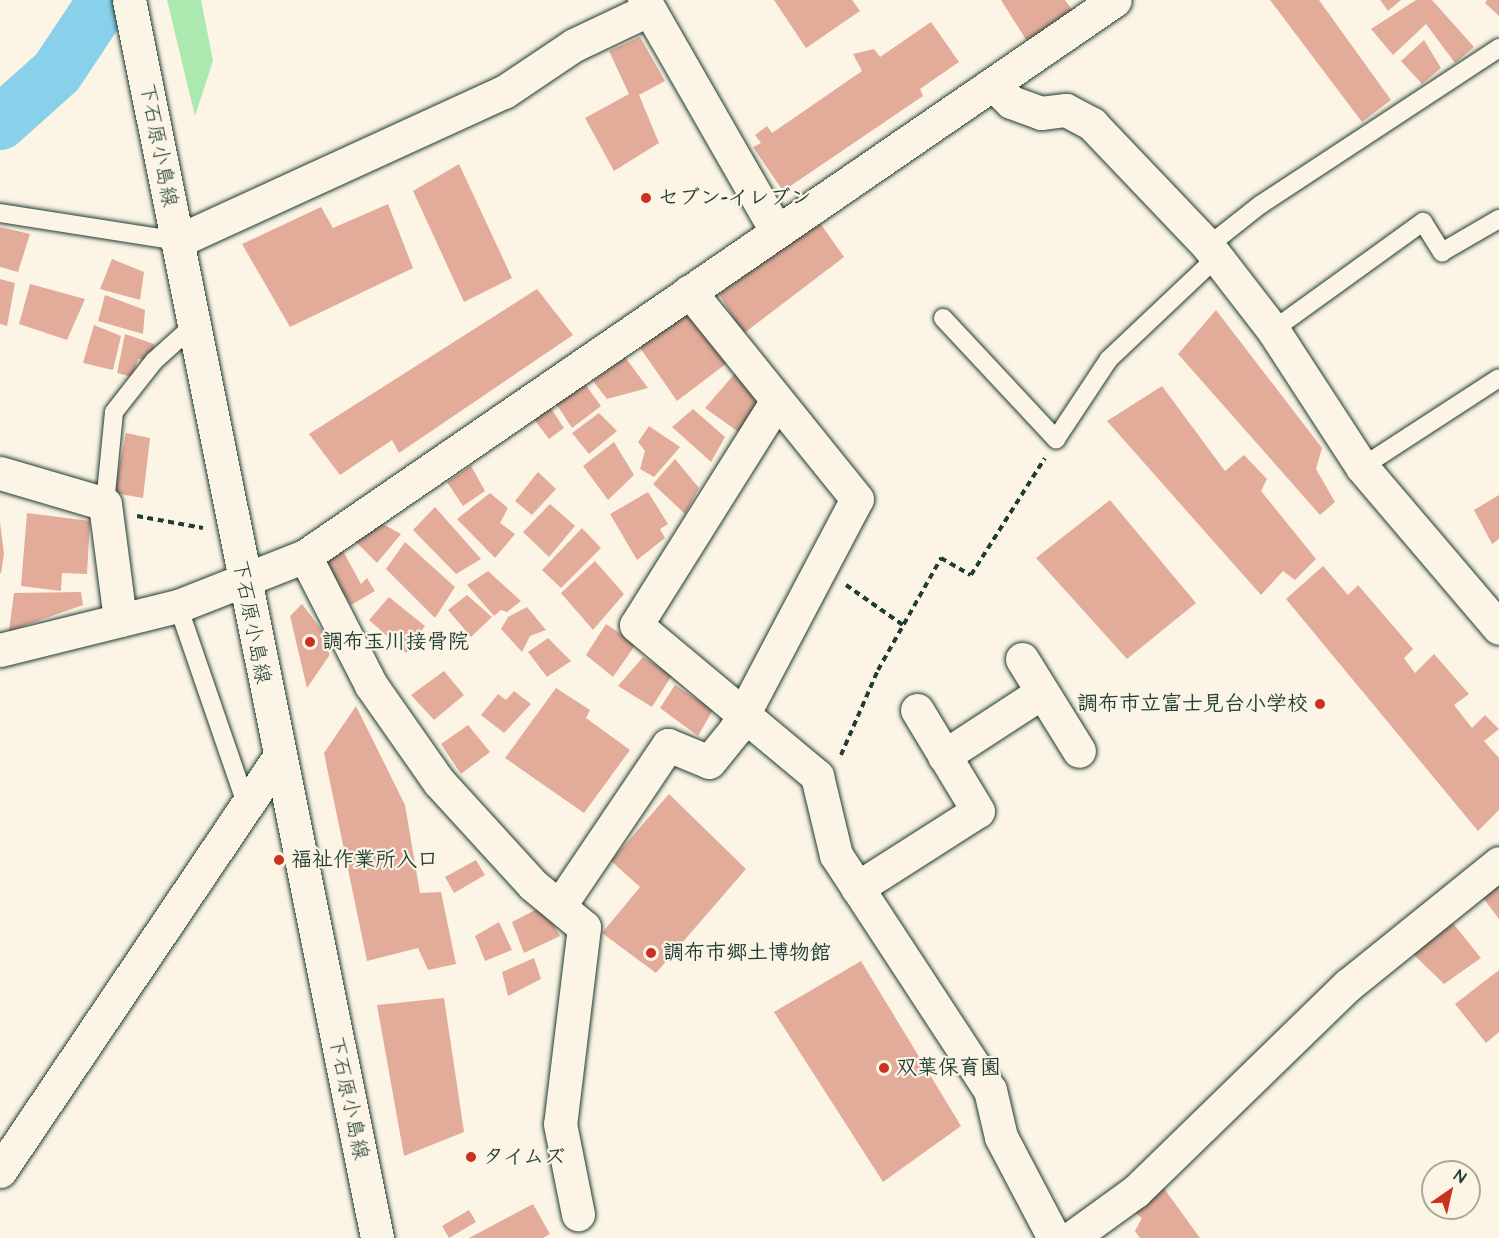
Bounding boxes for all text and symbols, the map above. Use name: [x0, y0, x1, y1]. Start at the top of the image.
street label: 下石原小島線: [134, 81, 182, 209]
place label: セブン-イレブン: [658, 185, 812, 211]
marker: セブン-イレブン: [639, 191, 653, 205]
street label: 下石原小島線: [227, 558, 275, 686]
place label: 調布玉川接骨院: [322, 629, 469, 655]
marker: 調布玉川接骨院: [303, 635, 317, 649]
place label: 調布市立富士見台小学校: [1077, 691, 1308, 717]
marker: 調布市立富士見台小学校: [1313, 697, 1327, 711]
place label: 福祉作業所入口: [291, 847, 438, 873]
marker: 福祉作業所入口: [272, 853, 286, 867]
place label: 調布市郷土博物館: [663, 940, 831, 966]
marker: 調布市郷土博物館: [644, 946, 658, 960]
street label: 下石原小島線: [323, 1034, 373, 1162]
place label: 双葉保育園: [896, 1055, 1001, 1081]
marker: 双葉保育園: [877, 1061, 891, 1075]
place label: タイムズ: [483, 1144, 567, 1170]
marker: タイムズ: [464, 1150, 478, 1164]
north arrow: [1421, 1160, 1481, 1220]
text: N: [1450, 1165, 1470, 1189]

